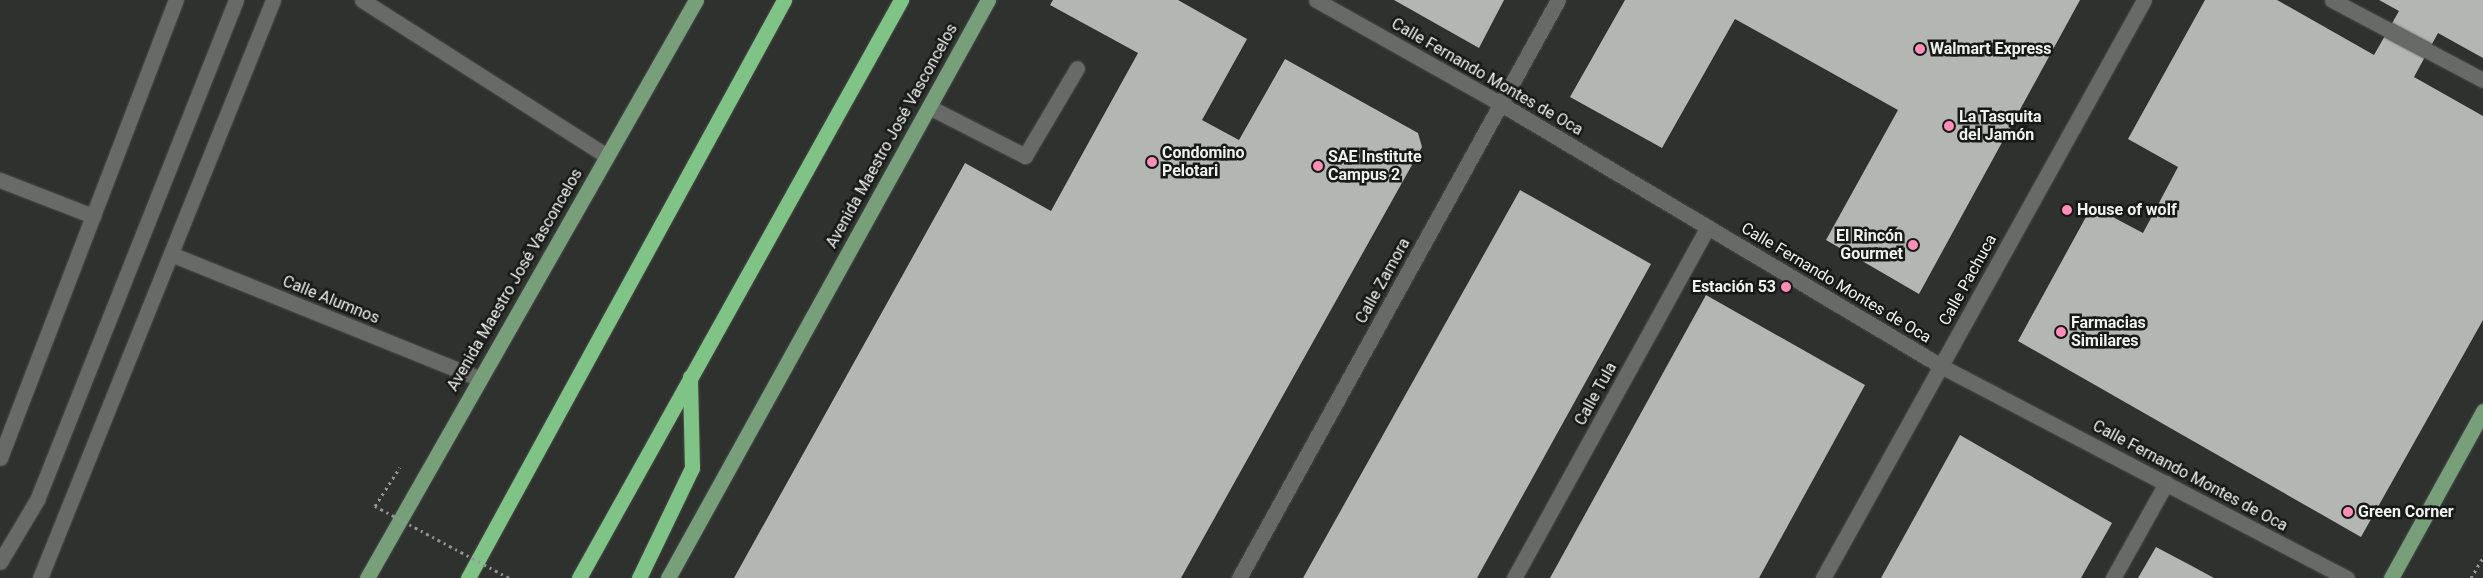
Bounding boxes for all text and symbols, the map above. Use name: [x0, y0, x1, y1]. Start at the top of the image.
street label: Calle Fernando Montes de Oca: [1388, 14, 1586, 140]
street label: Avenida Maestro José Vasconcelos: [822, 20, 962, 252]
place label: Walmart Express: [1930, 39, 2052, 59]
marker: Walmart Express: [1914, 43, 1926, 55]
place label: La Tasquita del Jamón: [1959, 107, 2042, 145]
marker: La Tasquita del Jamón: [1943, 120, 1955, 132]
place label: Condomino Pelotari: [1162, 143, 1245, 181]
place label: SAE Institute Campus 2: [1328, 147, 1422, 185]
marker: Condomino Pelotari: [1146, 156, 1158, 168]
marker: SAE Institute Campus 2: [1312, 160, 1324, 172]
street label: Avenida Maestro José Vasconcelos: [443, 165, 587, 395]
place label: House of wolf: [2077, 200, 2177, 220]
marker: House of wolf: [2061, 204, 2073, 216]
street label: Calle Fernando Montes de Oca: [1738, 219, 1934, 347]
place label: El Rincón Gourmet: [1836, 226, 1903, 264]
street label: Calle Pachuca: [1935, 231, 2001, 329]
street label: Calle Zamora: [1352, 235, 1414, 327]
marker: El Rincón Gourmet: [1907, 239, 1919, 251]
street label: Calle Alumnos: [280, 272, 382, 328]
place label: Estación 53: [1692, 277, 1776, 297]
marker: Estación 53: [1780, 281, 1792, 293]
place label: Farmacias Similares: [2071, 313, 2146, 351]
marker: Farmacias Similares: [2055, 326, 2067, 338]
street label: Calle Tula: [1571, 359, 1621, 429]
street label: Calle Fernando Montes de Oca: [2089, 416, 2291, 536]
place label: Green Corner: [2358, 502, 2454, 522]
marker: Green Corner: [2342, 506, 2354, 518]

